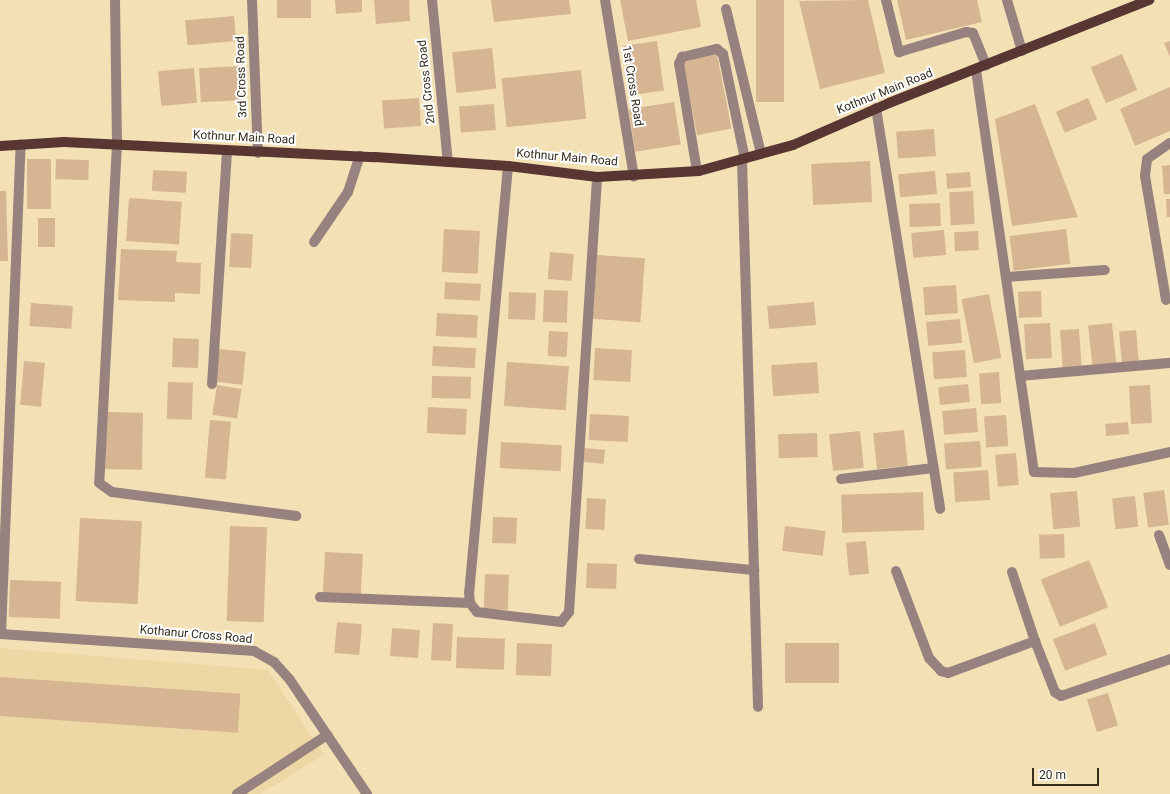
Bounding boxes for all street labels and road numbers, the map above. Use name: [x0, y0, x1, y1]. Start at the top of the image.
street label: 3rd Cross Road: [233, 36, 251, 118]
street label: 2nd Cross Road: [415, 39, 439, 125]
street label: 1st Cross Road: [619, 45, 645, 127]
street label: Kothnur Main Road: [835, 66, 935, 118]
street label: Kothnur Main Road: [193, 128, 295, 148]
street label: Kothnur Main Road: [516, 146, 618, 170]
street label: Kothanur Cross Road: [139, 623, 253, 647]

